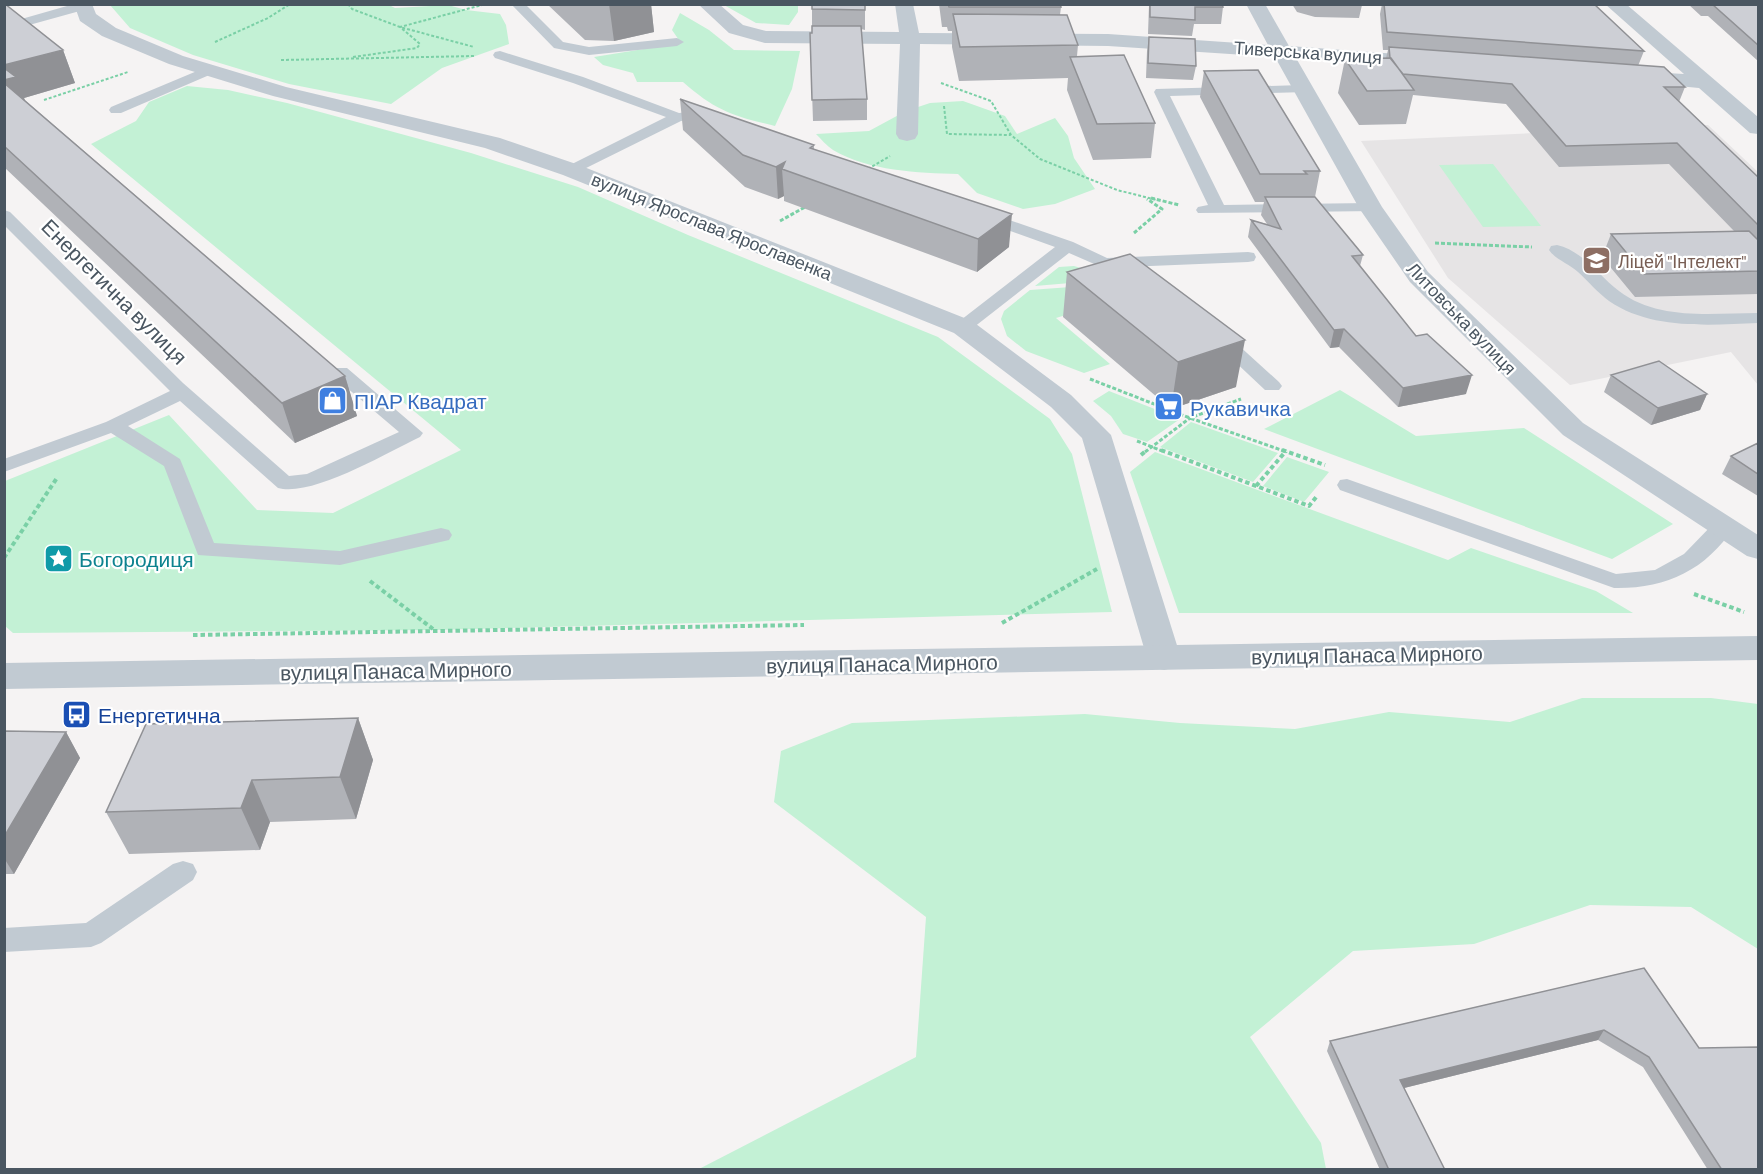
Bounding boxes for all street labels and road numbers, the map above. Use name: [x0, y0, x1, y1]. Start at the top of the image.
street label: Тиверська вулиця: [1233, 36, 1383, 68]
street label: вулиця Ярослава Ярославенка: [588, 168, 836, 285]
street label: Енергетична вулиця: [37, 213, 193, 369]
street label: Литовська вулиця: [1403, 257, 1521, 379]
street label: вулиця Панаса Мирного: [1251, 639, 1483, 669]
street label: вулиця Панаса Мирного: [766, 648, 998, 678]
street label: вулиця Панаса Мирного: [280, 655, 512, 685]

